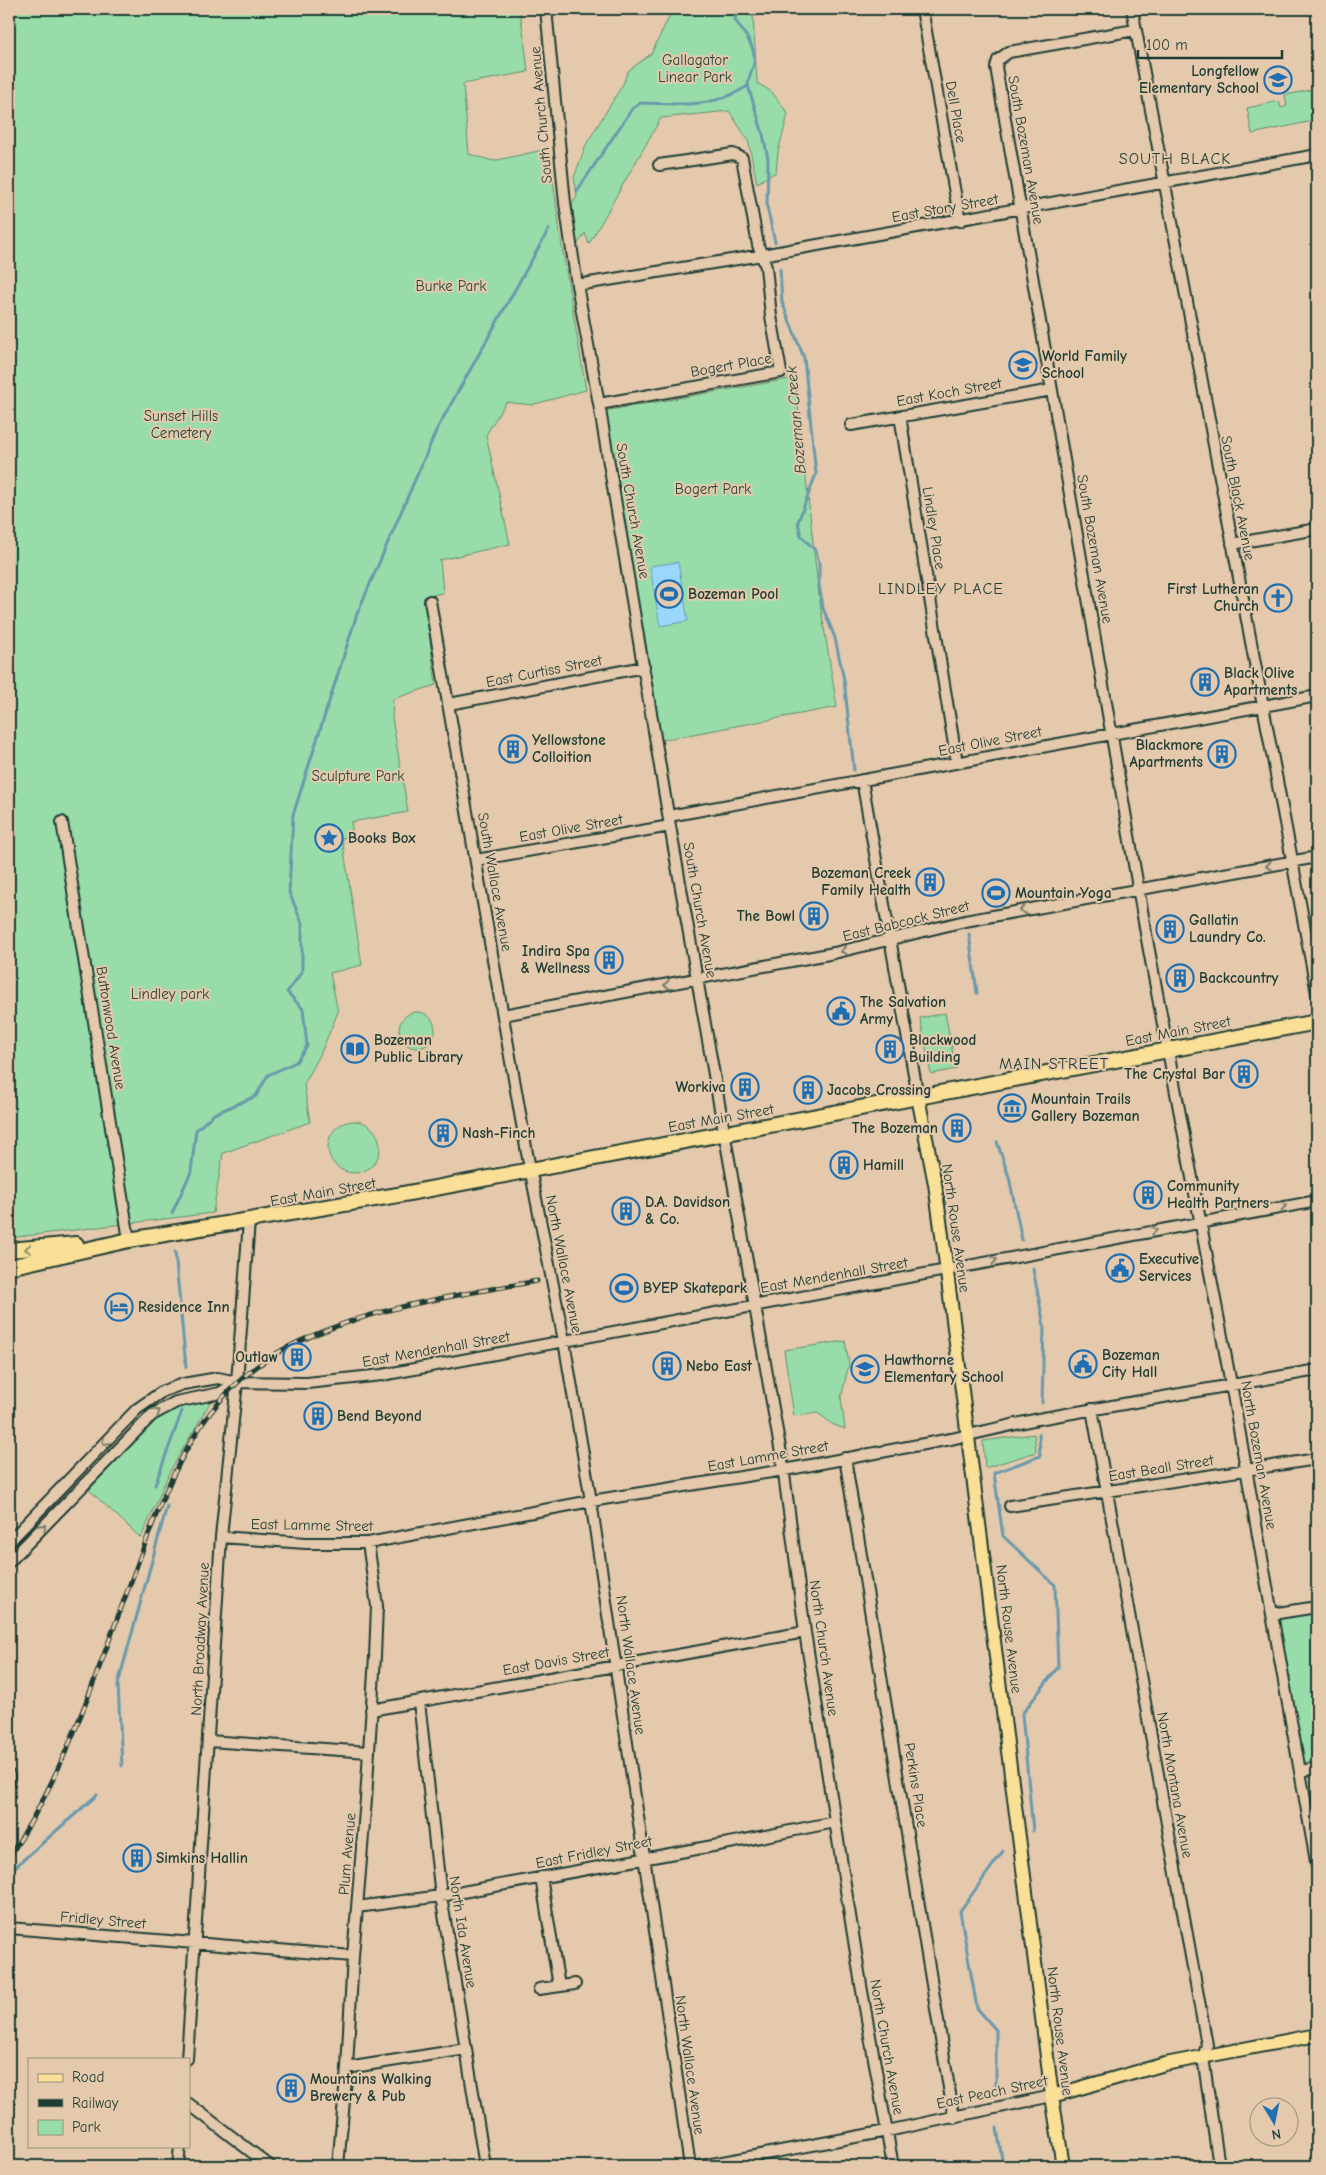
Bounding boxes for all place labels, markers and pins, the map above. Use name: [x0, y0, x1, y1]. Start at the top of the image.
place label: Longfellow Elementary School: [1139, 62, 1259, 97]
school or university icon: Longfellow Elementary School: [1263, 65, 1293, 95]
place label: World Family School: [1042, 347, 1127, 382]
school or university icon: World Family School: [1008, 350, 1038, 380]
sports icon: Bozeman Pool: [654, 579, 684, 609]
place label: First Lutheran Church: [1167, 580, 1259, 615]
church icon: First Lutheran Church: [1263, 583, 1293, 613]
place label: Bozeman Pool: [688, 585, 779, 603]
place label: Black Olive Apartments: [1224, 664, 1297, 699]
building icon: Black Olive Apartments: [1190, 667, 1220, 697]
place label: Yellowstone Colloition: [532, 731, 606, 766]
building icon: Yellowstone Colloition: [498, 734, 528, 764]
place label: Blackmore Apartments: [1130, 736, 1203, 771]
building icon: Blackmore Apartments: [1207, 739, 1237, 769]
place icon: Books Box: [314, 823, 344, 853]
place label: Books Box: [348, 829, 416, 847]
place label: Bozeman Creek Family Health: [811, 864, 912, 899]
building icon: Bozeman Creek Family Health: [915, 867, 945, 897]
sports icon: Mountain Yoga: [981, 878, 1011, 908]
place label: Mountain Yoga: [1015, 884, 1112, 902]
building icon: The Bowl: [799, 901, 829, 931]
place label: The Bowl: [737, 907, 795, 925]
place label: Gallatin Laundry Co.: [1189, 911, 1266, 946]
building icon: Gallatin Laundry Co.: [1155, 914, 1185, 944]
place label: Indira Spa & Wellness: [521, 942, 590, 977]
building icon: Indira Spa & Wellness: [594, 945, 624, 975]
building icon: Backcountry: [1165, 963, 1195, 993]
place label: Backcountry: [1199, 969, 1279, 987]
place label: The Salvation Army: [860, 993, 946, 1028]
public building icon: The Salvation Army: [826, 996, 856, 1026]
place label: Bozeman Public Library: [374, 1031, 463, 1066]
place label: Blackwood Building: [909, 1031, 976, 1066]
library icon: Bozeman Public Library: [340, 1034, 370, 1064]
building icon: Blackwood Building: [875, 1034, 905, 1064]
building icon: The Crystal Bar: [1229, 1059, 1259, 1089]
place label: The Crystal Bar: [1124, 1065, 1225, 1083]
building icon: Workiva: [730, 1072, 760, 1102]
building icon: Jacobs Crossing: [793, 1075, 823, 1105]
place label: Workiva: [675, 1078, 726, 1096]
place label: Jacobs Crossing: [827, 1081, 931, 1099]
place label: Mountain Trails Gallery Bozeman: [1031, 1090, 1140, 1125]
museum icon: Mountain Trails Gallery Bozeman: [997, 1093, 1027, 1123]
building icon: The Bozeman: [942, 1113, 972, 1143]
building icon: Nash-Finch: [428, 1118, 458, 1148]
place label: The Bozeman: [852, 1119, 938, 1137]
place label: Nash-Finch: [462, 1124, 535, 1142]
building icon: Hamill: [829, 1150, 859, 1180]
place label: Hamill: [863, 1156, 904, 1174]
place label: Community Health Partners: [1167, 1177, 1269, 1212]
building icon: Community Health Partners: [1133, 1180, 1163, 1210]
place label: D.A. Davidson & Co.: [645, 1193, 730, 1228]
building icon: D.A. Davidson & Co.: [611, 1196, 641, 1226]
place label: Executive Services: [1139, 1250, 1199, 1285]
public building icon: Executive Services: [1105, 1253, 1135, 1283]
sports icon: BYEP Skatepark: [609, 1273, 639, 1303]
place label: BYEP Skatepark: [643, 1279, 748, 1297]
hotel icon: Residence Inn: [104, 1292, 134, 1322]
place label: Residence Inn: [138, 1298, 230, 1316]
building icon: Outlaw: [282, 1342, 312, 1372]
place label: Bozeman City Hall: [1102, 1346, 1160, 1381]
place label: Outlaw: [235, 1348, 278, 1366]
public building icon: Bozeman City Hall: [1068, 1349, 1098, 1379]
building icon: Nebo East: [652, 1351, 682, 1381]
place label: Hawthorne Elementary School: [884, 1351, 1004, 1386]
school or university icon: Hawthorne Elementary School: [850, 1354, 880, 1384]
place label: Nebo East: [686, 1357, 753, 1375]
building icon: Bend Beyond: [303, 1401, 333, 1431]
place label: Bend Beyond: [337, 1407, 422, 1425]
building icon: Simkins Hallin: [122, 1843, 152, 1873]
place label: Simkins Hallin: [156, 1849, 248, 1867]
place label: Mountains Walking Brewery & Pub: [310, 2070, 432, 2105]
building icon: Mountains Walking Brewery & Pub: [276, 2073, 306, 2103]

